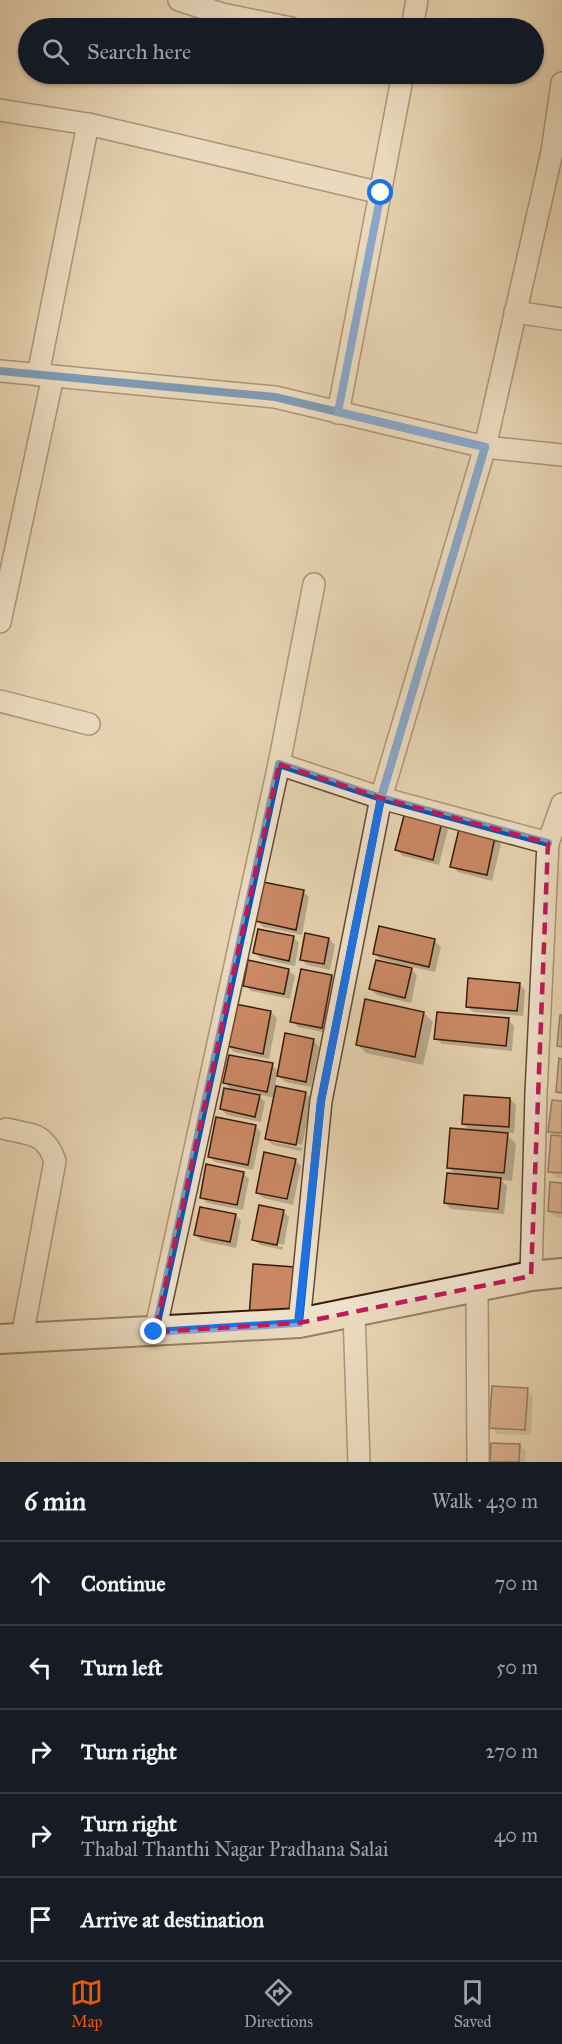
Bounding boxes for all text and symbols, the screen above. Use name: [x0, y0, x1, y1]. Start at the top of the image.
search box: [18, 18, 544, 84]
icon: search: [39, 35, 72, 68]
text: Search here: [87, 38, 191, 65]
route start: [367, 179, 393, 205]
route end: [140, 1318, 166, 1344]
text: 6 min: [24, 1485, 86, 1517]
text: Walk · 430 m: [432, 1489, 538, 1513]
icon: ahead: [24, 1567, 57, 1600]
text: Continue: [81, 1570, 166, 1597]
text: 70 m: [495, 1571, 538, 1595]
icon: left: [24, 1651, 57, 1684]
text: Turn left: [81, 1654, 163, 1681]
text: 50 m: [496, 1655, 538, 1679]
icon: right: [24, 1735, 57, 1768]
text: Turn right: [81, 1738, 177, 1765]
text: 270 m: [485, 1739, 538, 1763]
text: Turn right: [81, 1810, 177, 1837]
icon: right: [24, 1819, 57, 1852]
text: 40 m: [494, 1823, 538, 1847]
text: Thabal Thanthi Nagar Pradhana Salai: [81, 1837, 388, 1861]
icon: arrive: [24, 1903, 57, 1936]
text: Arrive at destination: [81, 1906, 264, 1933]
tab: Map: [70, 1976, 103, 2031]
tab: Directions: [244, 1976, 313, 2031]
tab: Saved: [454, 1976, 492, 2031]

